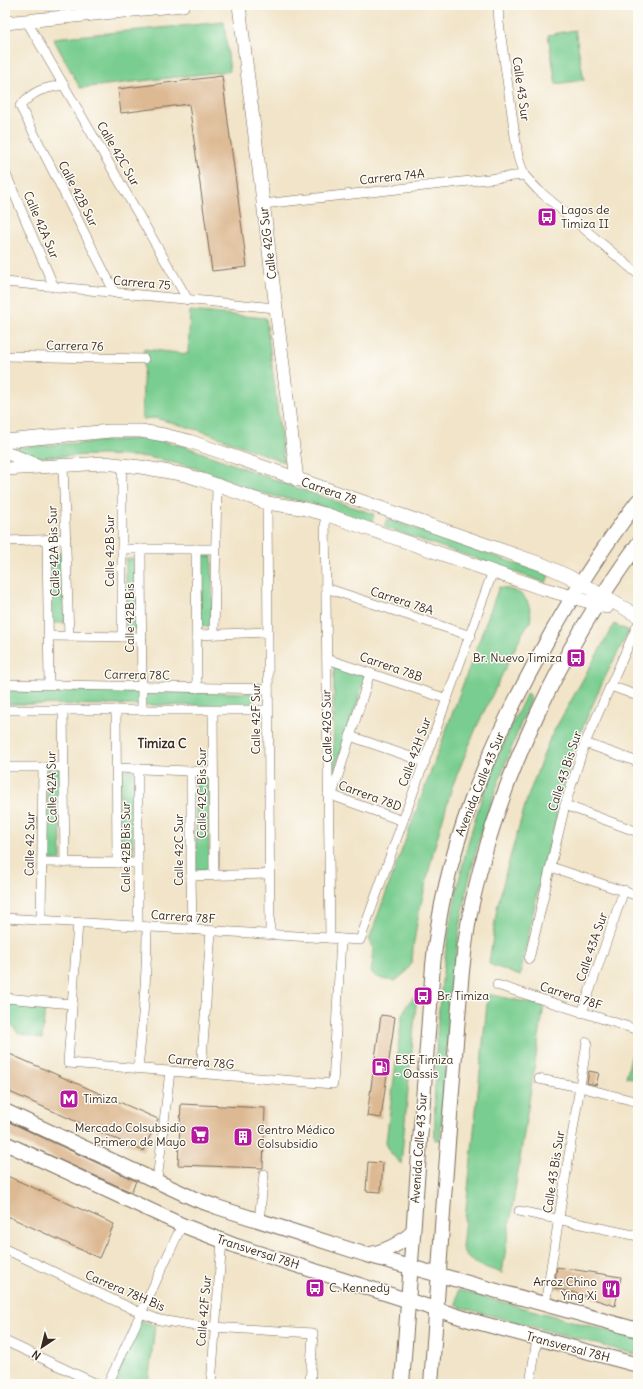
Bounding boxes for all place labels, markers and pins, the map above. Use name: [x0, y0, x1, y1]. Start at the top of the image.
place label: Lagos de Timiza II: [561, 202, 609, 231]
bus stop icon: Lagos de Timiza II: [536, 206, 558, 228]
bus stop icon: Br. Nuevo Timiza: [565, 647, 587, 669]
place label: Br. Nuevo Timiza: [473, 650, 562, 665]
bus stop icon: Br. Timiza: [412, 985, 434, 1007]
place label: Br. Timiza: [437, 988, 489, 1003]
place label: ESE Timiza - Oassis: [395, 1052, 453, 1081]
fuel station icon: ESE Timiza - Oassis: [370, 1056, 392, 1078]
metro station icon: Timiza: [58, 1088, 80, 1110]
place label: Timiza: [83, 1091, 118, 1106]
place label: Mercado Colsubsidio Primero de Mayo: [75, 1120, 186, 1149]
place label: Centro Médico Colsubsidio: [257, 1122, 335, 1151]
supermarket icon: Mercado Colsubsidio Primero de Mayo: [189, 1124, 211, 1146]
building icon: Centro Médico Colsubsidio: [232, 1126, 254, 1148]
place label: Arroz Chino Ying Xi: [533, 1274, 597, 1303]
bus stop icon: C. Kennedy: [304, 1277, 326, 1299]
restaurant icon: Arroz Chino Ying Xi: [600, 1278, 622, 1300]
place label: C. Kennedy: [329, 1280, 390, 1295]

